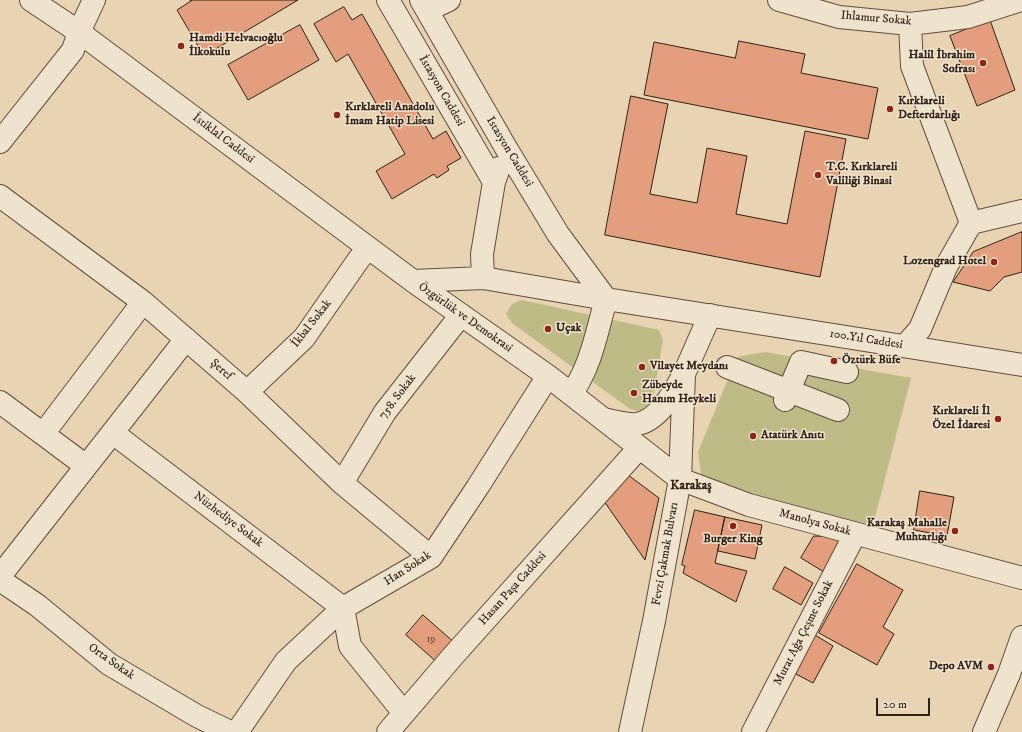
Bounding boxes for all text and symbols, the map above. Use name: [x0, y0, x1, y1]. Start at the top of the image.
street label: Ihlamur Sokak: [840, 9, 912, 29]
place label: Hamdi Helvacıoğlu İlkokulu: [189, 32, 283, 60]
marker: Hamdi Helvacıoğlu İlkokulu: [176, 41, 186, 51]
place label: Halil İbrahim Sofrası: [908, 49, 975, 77]
street label: İstasyon Caddesi: [415, 53, 467, 129]
marker: Halil İbrahim Sofrası: [978, 58, 988, 68]
place label: Kırklareli Defterdarlığı: [898, 95, 960, 123]
place label: Kırklareli Anadolu İmam Hatip Lisesi: [345, 101, 434, 129]
marker: Kırklareli Defterdarlığı: [885, 104, 895, 114]
marker: Kırklareli Anadolu İmam Hatip Lisesi: [332, 110, 342, 120]
street label: İstiklal Caddesi: [189, 111, 257, 167]
street label: Istasyon Caddesi: [482, 114, 536, 190]
place label: T.C. Kırklareli Valiliği Binasi: [826, 161, 897, 189]
marker: T.C. Kırklareli Valiliği Binasi: [813, 170, 823, 180]
place label: Lozengrad Hotel: [903, 255, 986, 269]
marker: Lozengrad Hotel: [989, 257, 999, 267]
street label: Özgürlük ve Demokrasi: [415, 280, 515, 356]
street label: İkbal Sokak: [289, 297, 335, 351]
place label: Uçak: [556, 322, 582, 336]
marker: Uçak: [543, 324, 553, 334]
street label: 100.Yıl Caddesi: [828, 327, 904, 353]
place label: Öztürk Büfe: [842, 354, 900, 368]
marker: Öztürk Büfe: [829, 356, 839, 366]
street label: Şeref: [207, 357, 235, 383]
place label: Vilayet Meydanı: [650, 360, 728, 374]
marker: Vilayet Meydanı: [637, 362, 647, 372]
street label: 758. Sokak: [376, 372, 420, 422]
place label: Zübeyde Hanım Heykeli: [642, 379, 716, 407]
marker: Zübeyde Hanım Heykeli: [629, 388, 639, 398]
place label: Kırklareli İl Özel İdaresi: [932, 405, 990, 433]
marker: Kırklareli İl Özel İdaresi: [993, 414, 1003, 424]
place label: Atatürk Anıtı: [761, 429, 824, 443]
marker: Atatürk Anıtı: [748, 431, 758, 441]
district label: Karakaş: [670, 478, 712, 494]
street label: Nüzhediye Sokak: [190, 489, 266, 551]
street label: Fevzi Çakmak Bulvarı: [650, 501, 682, 607]
street label: Manolya Sokak: [777, 506, 853, 540]
place label: Karakaş Mahalle Muhtarlığı: [867, 517, 947, 545]
marker: Burger King: [728, 521, 738, 531]
marker: Karakaş Mahalle Muhtarlığı: [950, 526, 960, 536]
place label: Burger King: [703, 533, 763, 547]
street label: Han Sokak: [382, 549, 434, 589]
street label: Hasan Paşa Caddesi: [476, 549, 550, 629]
street label: Murat Ağa Çeşme Sokak: [771, 578, 837, 688]
house number: 19: [427, 634, 435, 646]
street label: Orta Sokak: [85, 641, 137, 683]
place label: Depo AVM: [929, 660, 983, 674]
marker: Depo AVM: [986, 662, 996, 672]
scale bar: [878, 690, 932, 716]
text: 20 m: [883, 697, 907, 712]

